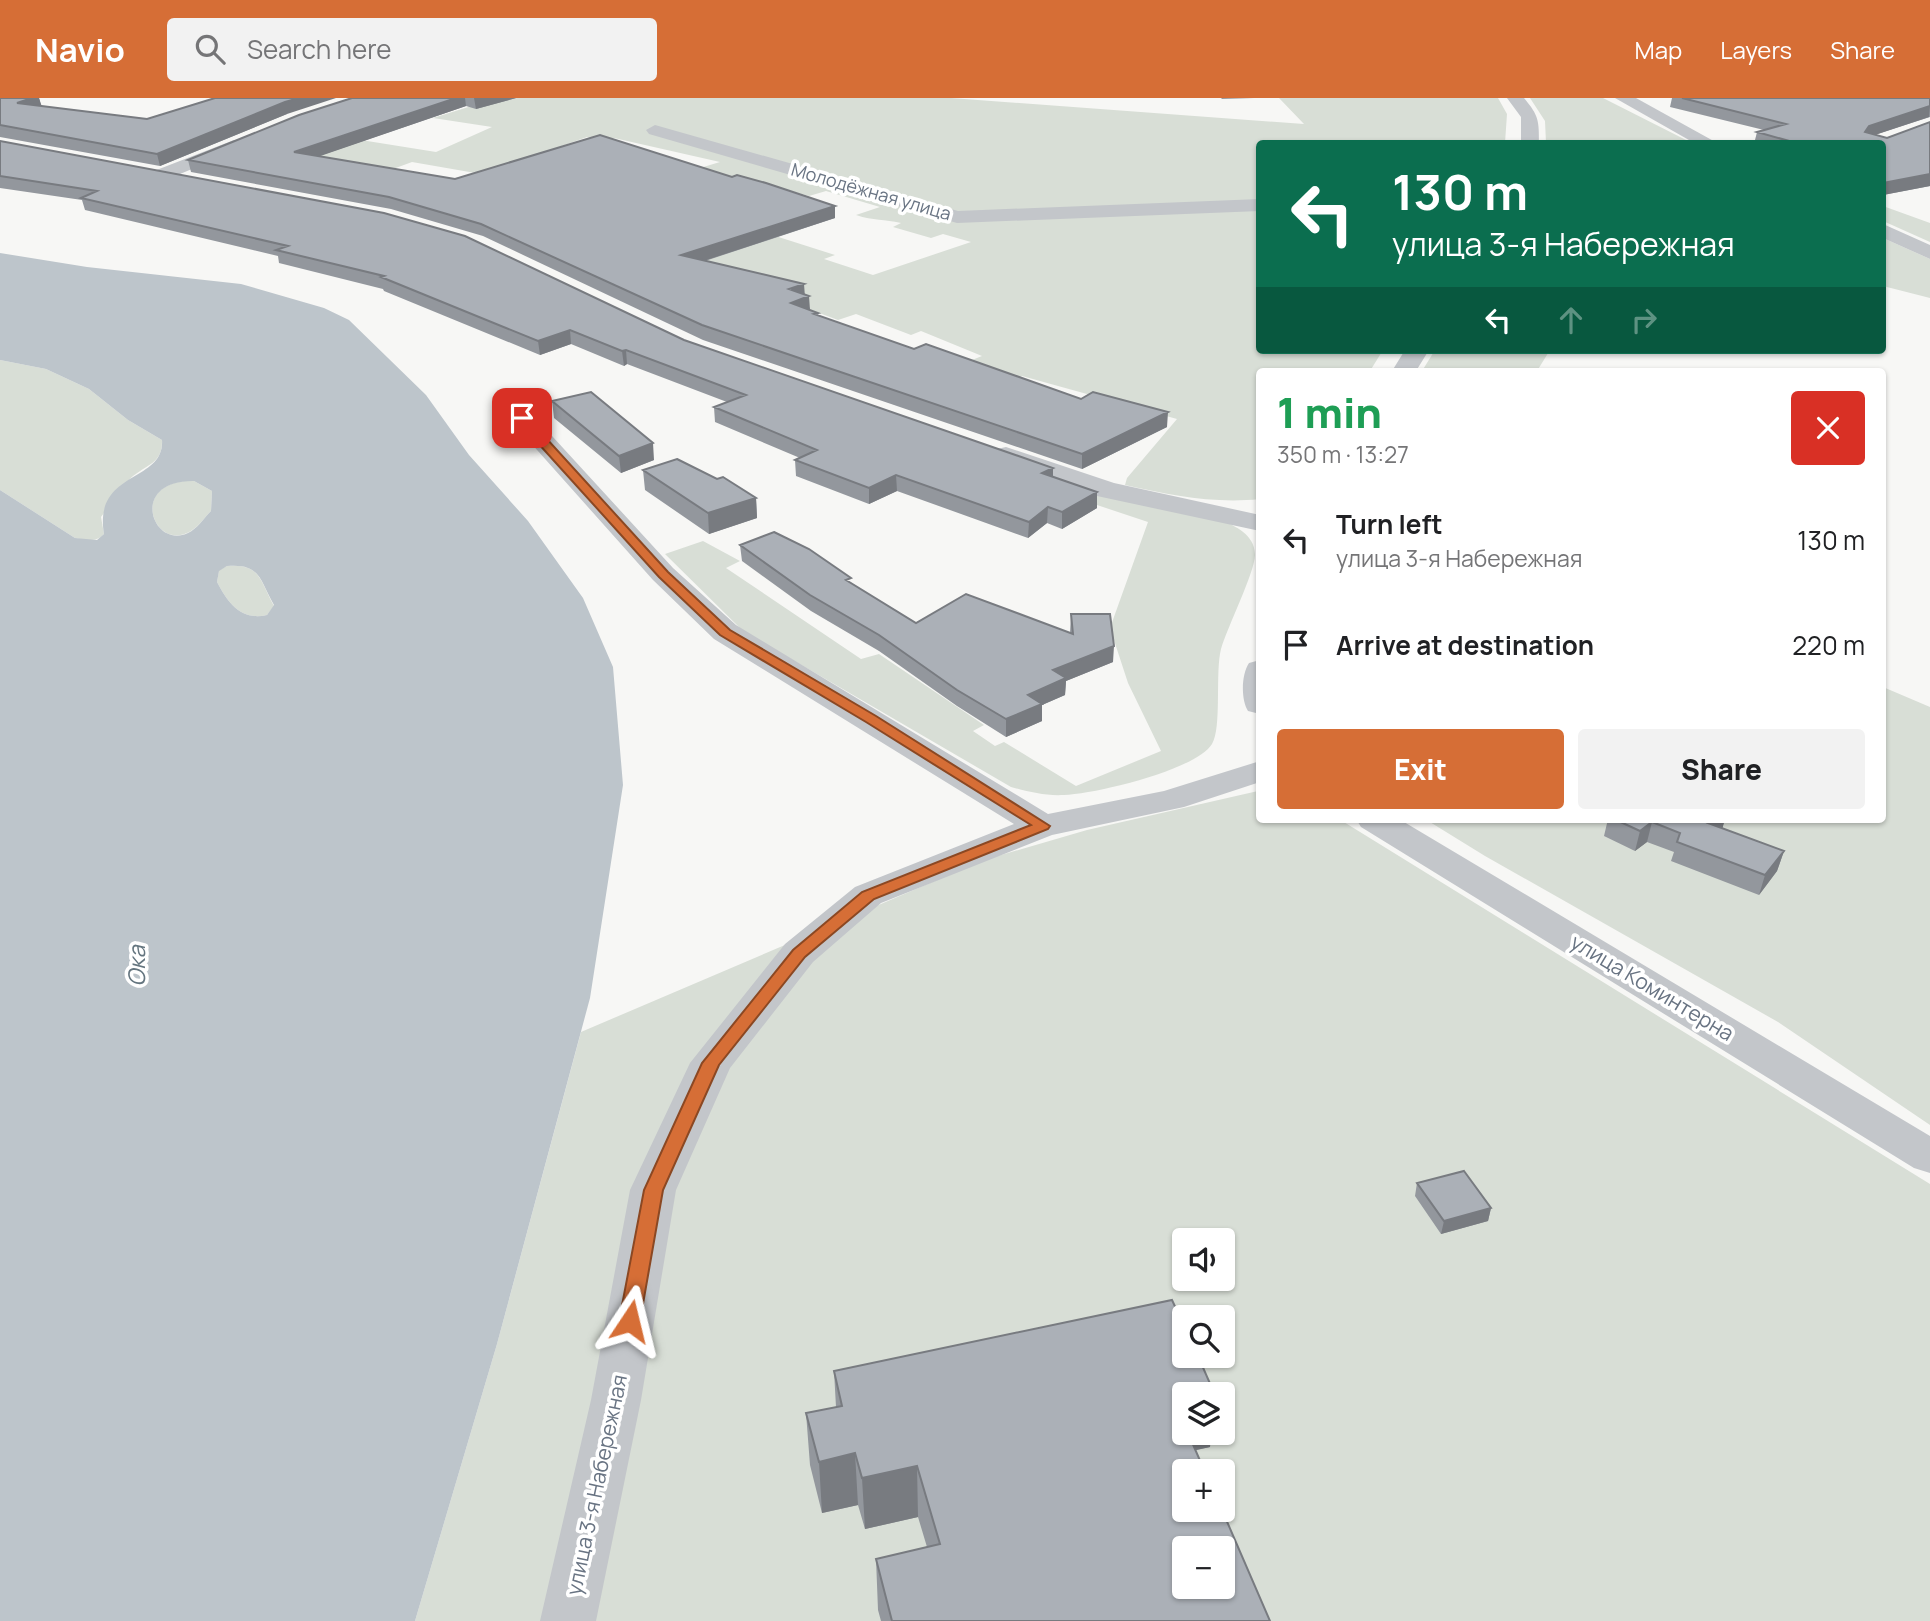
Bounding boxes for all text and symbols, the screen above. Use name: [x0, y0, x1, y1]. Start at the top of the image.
search box: [167, 18, 657, 81]
text: Navio: [35, 27, 125, 72]
icon: search: [191, 30, 229, 68]
text: Search here: [247, 31, 391, 67]
text: Map: [1635, 33, 1682, 66]
text: Layers: [1720, 33, 1792, 66]
text: Share: [1830, 33, 1895, 66]
street label: Молодёжная улица: [789, 157, 954, 225]
text: 130 m: [1392, 158, 1528, 225]
icon: left: [1277, 168, 1368, 259]
text: улица 3-я Набережная: [1392, 222, 1735, 266]
icon: left: [1479, 301, 1517, 339]
icon: ahead: [1552, 301, 1590, 339]
icon: right: [1625, 301, 1663, 339]
text: 1 min: [1277, 383, 1382, 441]
pin: [492, 388, 552, 448]
button: close: [1791, 391, 1865, 465]
icon: arrive: [503, 399, 541, 437]
text: 350 m · 13:27: [1277, 438, 1409, 470]
text: Turn left: [1336, 506, 1443, 542]
icon: left: [1277, 521, 1315, 559]
text: 130 m: [1797, 522, 1865, 558]
text: улица 3-я Набережная: [1336, 542, 1582, 574]
icon: arrive: [1277, 626, 1315, 664]
text: Arrive at destination: [1336, 627, 1594, 663]
text: 220 m: [1792, 627, 1865, 663]
button: Exit: [1277, 729, 1564, 809]
button: Share: [1578, 729, 1865, 809]
street label: улица Коминтерна: [1566, 927, 1739, 1047]
water label: Ока: [120, 944, 152, 986]
map controls: [1172, 1228, 1235, 1599]
button: sound: [1172, 1228, 1235, 1291]
position arrow: [593, 1284, 667, 1358]
button: search: [1172, 1305, 1235, 1368]
street label: улица 3-я Набережная: [559, 1372, 633, 1598]
button: layers: [1172, 1382, 1235, 1445]
button: +: [1172, 1459, 1235, 1522]
button: −: [1172, 1536, 1235, 1599]

